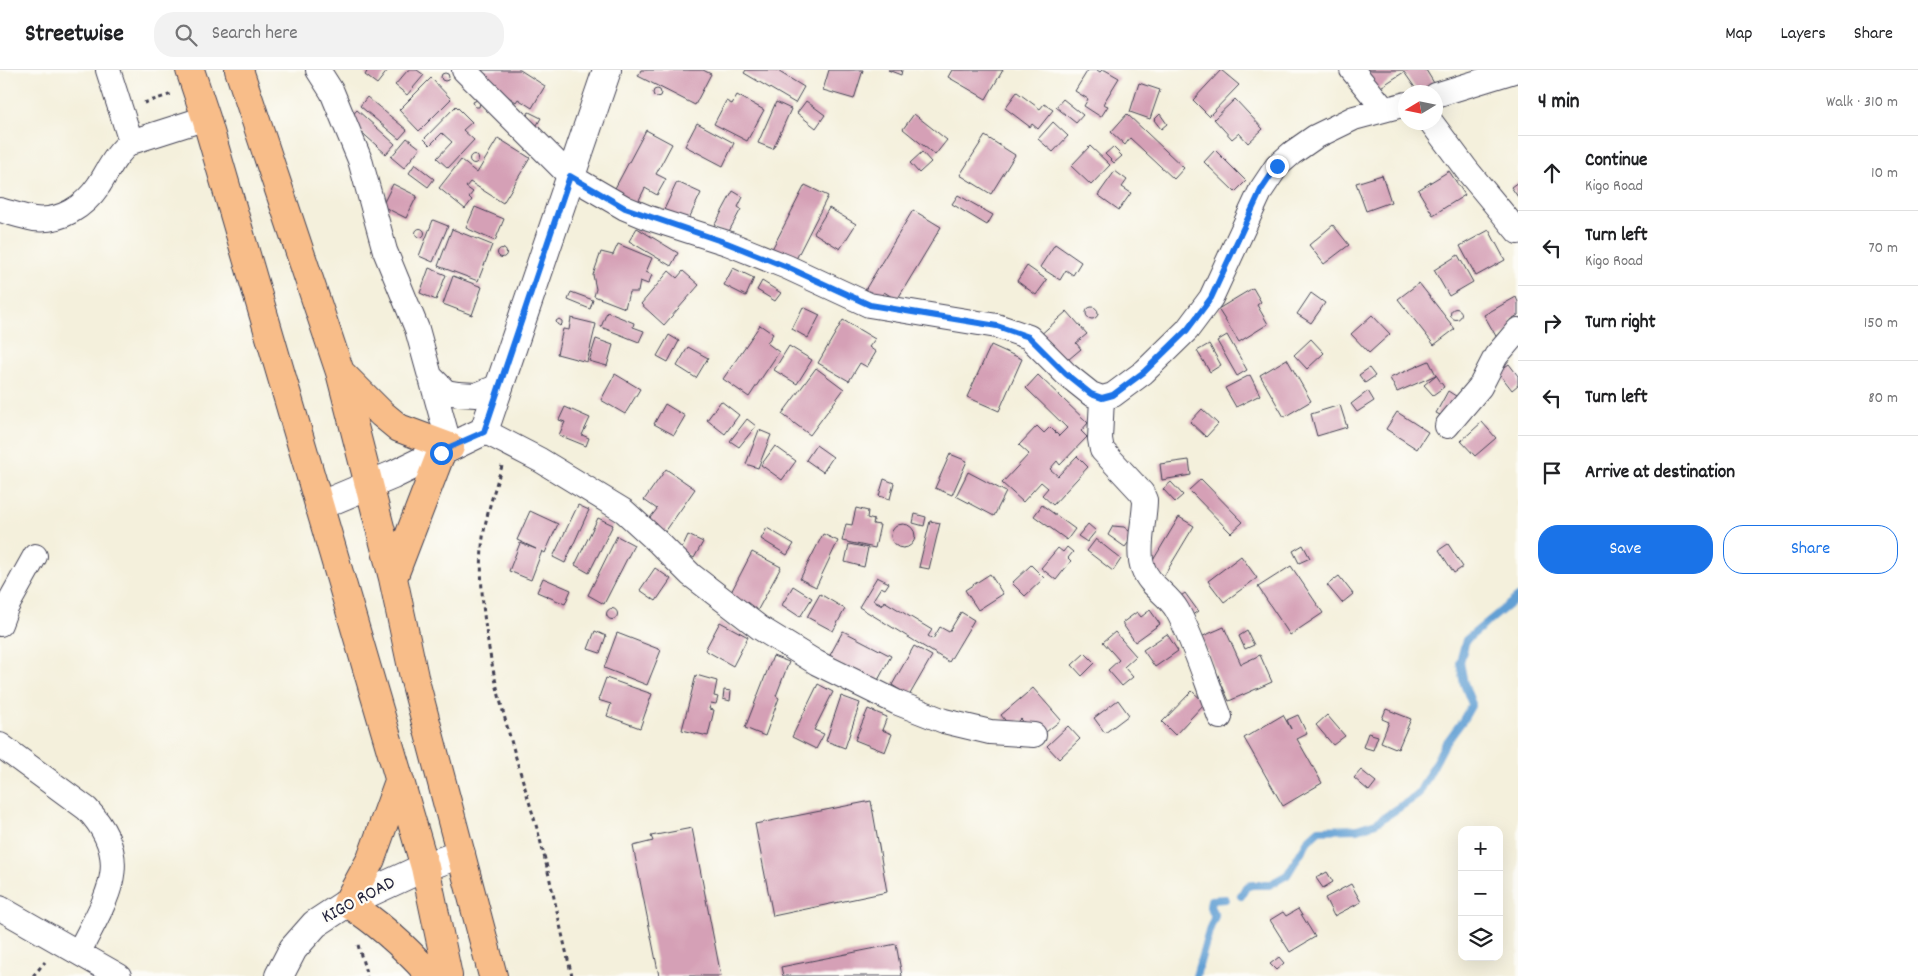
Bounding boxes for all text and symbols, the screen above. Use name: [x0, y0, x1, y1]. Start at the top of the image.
search box: [154, 12, 504, 57]
text: Streetwise: [25, 18, 124, 52]
icon: search: [172, 21, 200, 49]
text: Search here: [212, 21, 298, 48]
text: Map: [1725, 22, 1752, 47]
text: Layers: [1780, 22, 1826, 47]
text: Share: [1854, 22, 1893, 47]
north arrow: [1398, 85, 1443, 130]
text: 4 min: [1538, 88, 1580, 118]
text: Walk · 310 m: [1826, 91, 1898, 114]
text: Continue: [1585, 148, 1647, 175]
route end: [1266, 155, 1289, 178]
icon: ahead: [1538, 159, 1566, 187]
text: 10 m: [1871, 162, 1898, 185]
text: Kigo Road: [1585, 175, 1643, 198]
text: Turn left: [1585, 223, 1648, 250]
icon: left: [1538, 234, 1566, 262]
text: 70 m: [1868, 237, 1898, 260]
text: Kigo Road: [1585, 250, 1643, 273]
icon: right: [1538, 309, 1566, 337]
text: Turn right: [1585, 310, 1656, 337]
text: 150 m: [1864, 312, 1898, 335]
icon: left: [1538, 384, 1566, 412]
text: Turn left: [1585, 385, 1648, 412]
text: 80 m: [1868, 387, 1898, 410]
route start: [430, 442, 453, 465]
icon: arrive: [1538, 459, 1566, 487]
text: Arrive at destination: [1585, 460, 1735, 487]
button: Save: [1538, 525, 1713, 574]
button: Share: [1723, 525, 1898, 574]
map controls: [1458, 826, 1503, 961]
button: +: [1458, 826, 1503, 871]
street label: KIGO ROAD: [317, 870, 401, 932]
button: −: [1458, 871, 1503, 916]
button: layers: [1458, 916, 1503, 961]

